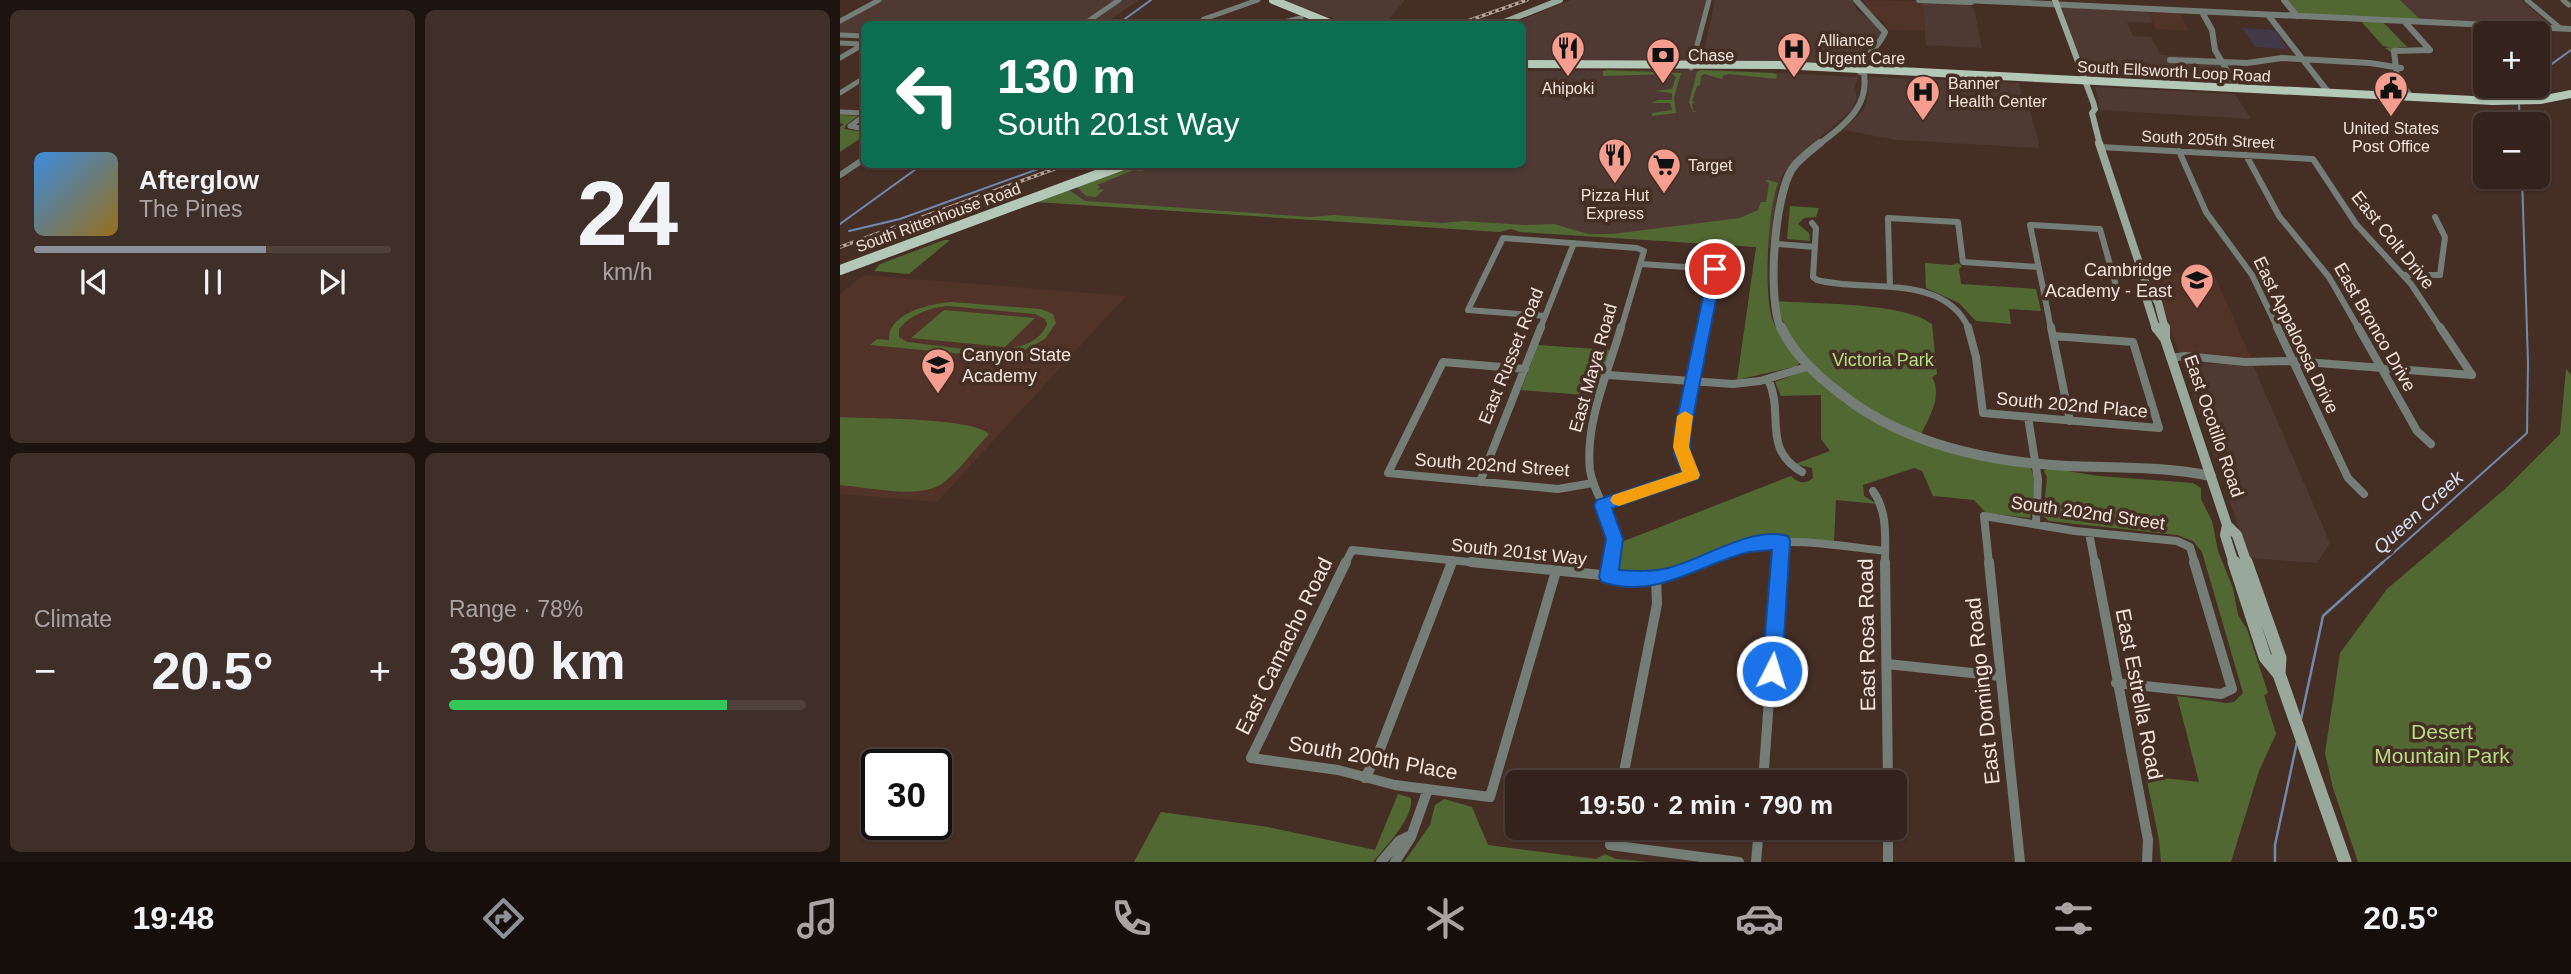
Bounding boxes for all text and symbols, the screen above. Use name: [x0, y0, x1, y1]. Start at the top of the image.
map controls: [2473, 21, 2550, 189]
button: +: [2473, 21, 2550, 98]
restaurant icon: Ahipoki: [1549, 29, 1587, 78]
hospital icon: Alliance Urgent Care: [1775, 30, 1813, 79]
place label: Alliance Urgent Care: [1818, 32, 1905, 67]
bank icon: Chase: [1644, 36, 1682, 85]
place label: Chase: [1688, 47, 1734, 64]
icon: left: [882, 49, 973, 140]
text: 130 m: [997, 49, 1136, 103]
street label: South Ellsworth Loop Road: [2077, 58, 2271, 85]
public building icon: United States Post Office: [2372, 69, 2410, 118]
hospital icon: Banner Health Center: [1904, 73, 1942, 122]
place label: Banner Health Center: [1948, 75, 2047, 110]
place label: Ahipoki: [1542, 80, 1594, 97]
text: South 201st Way: [997, 106, 1240, 142]
button: −: [2473, 112, 2550, 189]
place label: United States Post Office: [2343, 120, 2439, 155]
street label: South 205th Street: [2141, 128, 2276, 152]
restaurant icon: Pizza Hut Express: [1596, 136, 1634, 185]
supermarket icon: Target: [1645, 146, 1683, 195]
place label: Target: [1688, 157, 1733, 174]
text: 24: [577, 163, 678, 264]
text: Afterglow: [139, 165, 259, 195]
street label: South Rittenhouse Road: [853, 180, 1023, 255]
place label: Pizza Hut Express: [1581, 187, 1650, 222]
street label: East Colt Drive: [2347, 187, 2439, 293]
text: The Pines: [139, 196, 243, 222]
pin: [1685, 239, 1745, 299]
icon: arrive: [1696, 250, 1734, 288]
street label: East Appaloosa Drive: [2249, 253, 2343, 417]
text: km/h: [603, 259, 652, 285]
street label: East Bronco Drive: [2330, 259, 2420, 395]
place label: Cambridge Academy - East: [2045, 260, 2172, 301]
school or university icon: Cambridge Academy - East: [2178, 261, 2216, 310]
icon: previous: [75, 263, 113, 301]
icon: pause: [194, 263, 232, 301]
icon: next: [313, 263, 351, 301]
street label: East Russet Road: [1475, 285, 1547, 427]
street label: East Maya Road: [1565, 301, 1621, 435]
place label: Canyon State Academy: [962, 345, 1071, 386]
school or university icon: Canyon State Academy: [919, 346, 957, 395]
park label: Victoria Park: [1832, 350, 1935, 370]
street label: East Ocotillo Road: [2180, 352, 2248, 500]
street label: South 202nd Place: [1995, 388, 2149, 422]
street label: South 202nd Street: [1414, 450, 1570, 480]
water label: Queen Creek: [2369, 466, 2468, 558]
street label: South 202nd Street: [2010, 492, 2166, 534]
street label: South 201st Way: [1450, 535, 1588, 569]
street label: East Camacho Road: [1231, 554, 1336, 738]
street label: East Rosa Road: [1854, 558, 1879, 712]
text: Range · 78%: [449, 596, 583, 622]
street label: East Domingo Road: [1961, 596, 2004, 786]
text: Climate: [34, 606, 112, 632]
street label: East Estrella Road: [2112, 606, 2167, 781]
text: 390 km: [449, 632, 625, 690]
position arrow: [1735, 634, 1809, 708]
text: 20.5°: [151, 642, 274, 700]
text: −: [34, 650, 56, 692]
text: +: [369, 650, 391, 692]
park label: Desert Mountain Park: [2374, 720, 2510, 767]
street label: South 200th Place: [1287, 731, 1460, 784]
speed limit sign: 30: [861, 749, 952, 840]
text: 19:50 · 2 min · 790 m: [1579, 790, 1833, 820]
icon: directions: [479, 894, 528, 943]
icon: music: [793, 894, 842, 943]
icon: phone: [1107, 894, 1156, 943]
icon: climate: [1421, 894, 1470, 943]
icon: car: [1735, 894, 1784, 943]
icon: filters: [2049, 894, 2098, 943]
text: 19:48: [133, 900, 214, 936]
text: 20.5°: [2363, 900, 2438, 936]

